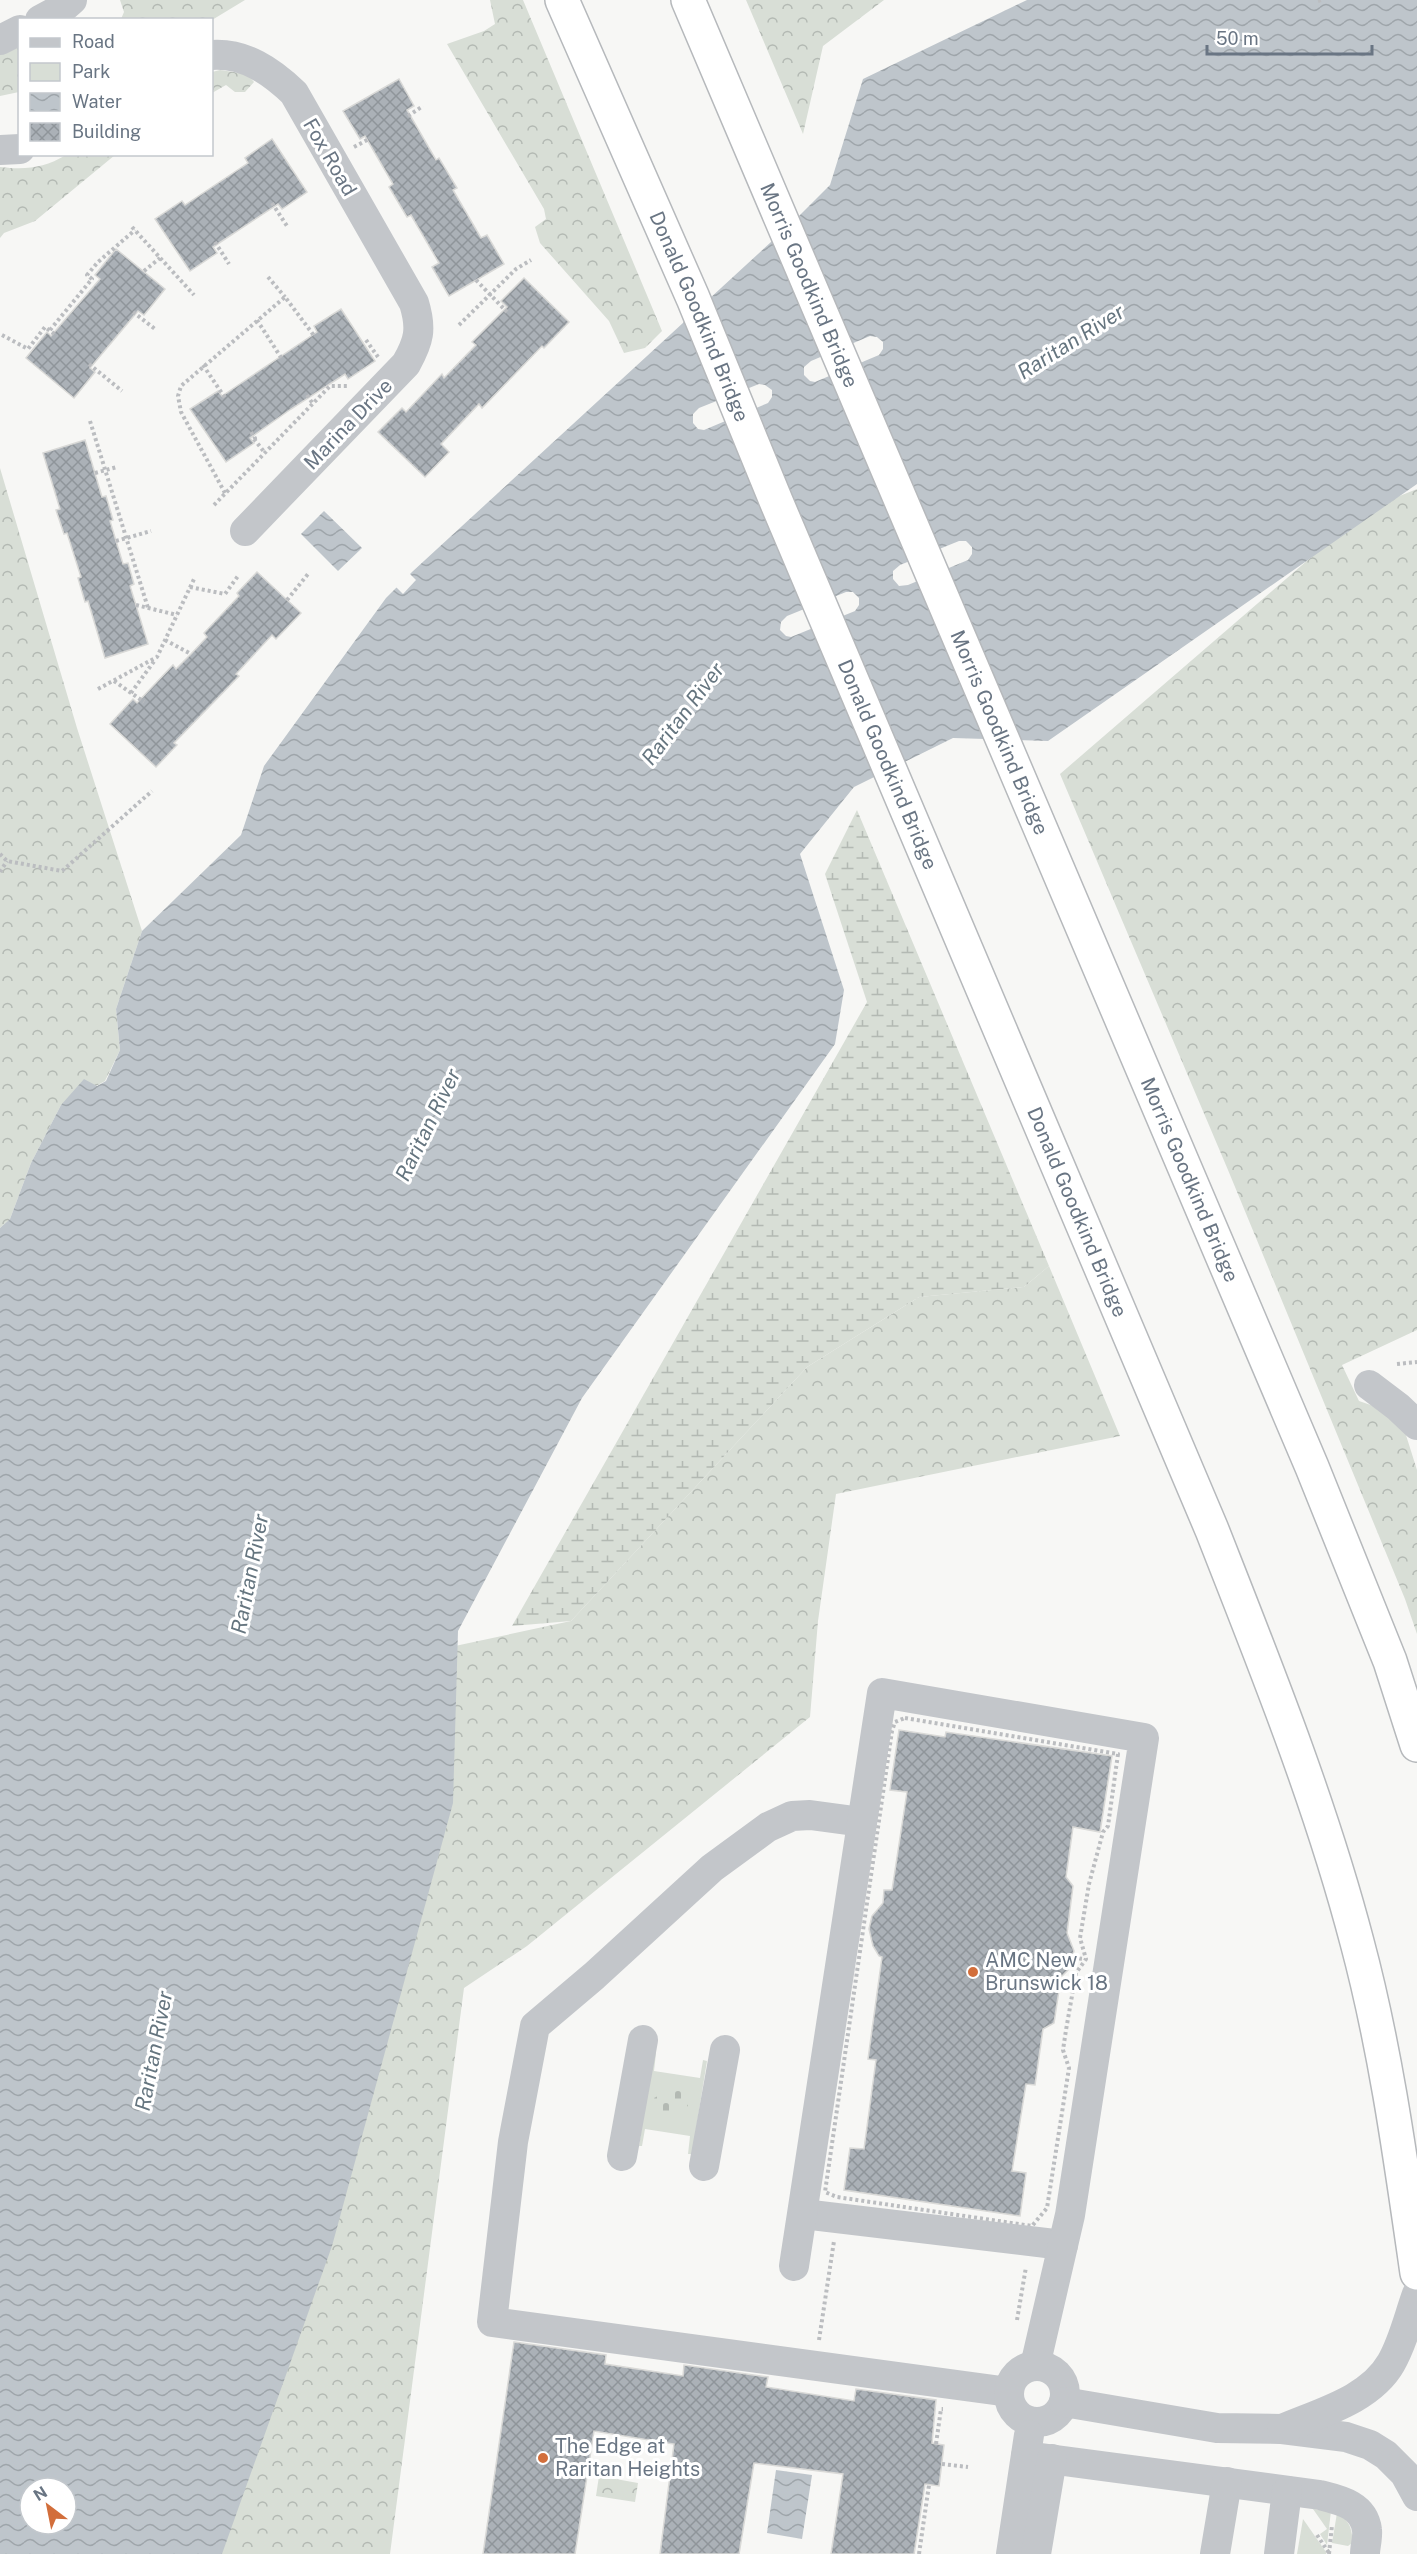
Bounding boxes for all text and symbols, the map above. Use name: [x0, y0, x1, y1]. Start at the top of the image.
legend: [18, 18, 213, 156]
scale bar: [1207, 18, 1372, 56]
text: 50 m: [1216, 28, 1259, 49]
text: Road: [72, 31, 115, 52]
text: Park: [72, 61, 110, 82]
text: Water: [72, 91, 122, 112]
street label: Fox Road: [298, 114, 362, 200]
text: Building: [72, 121, 141, 142]
street label: Morris Goodkind Bridge: [755, 179, 863, 391]
street label: Donald Goodkind Bridge: [644, 208, 754, 425]
water label: Raritan River: [1013, 298, 1130, 384]
street label: Marina Drive: [299, 374, 397, 474]
street label: Morris Goodkind Bridge: [945, 627, 1054, 838]
street label: Donald Goodkind Bridge: [833, 656, 943, 873]
water label: Raritan River: [636, 657, 730, 770]
water label: Raritan River: [390, 1064, 466, 1185]
street label: Morris Goodkind Bridge: [1136, 1074, 1244, 1286]
street label: Donald Goodkind Bridge: [1022, 1103, 1132, 1321]
water label: Raritan River: [226, 1511, 274, 1636]
place label: AMC New Brunswick 18: [985, 1948, 1108, 1995]
marker: AMC New Brunswick 18: [966, 1965, 980, 1979]
water label: Raritan River: [130, 1988, 178, 2113]
place label: The Edge at Raritan Heights: [555, 2434, 700, 2481]
marker: The Edge at Raritan Heights: [536, 2451, 550, 2465]
north arrow: [18, 2476, 78, 2536]
text: N: [30, 2482, 51, 2505]

